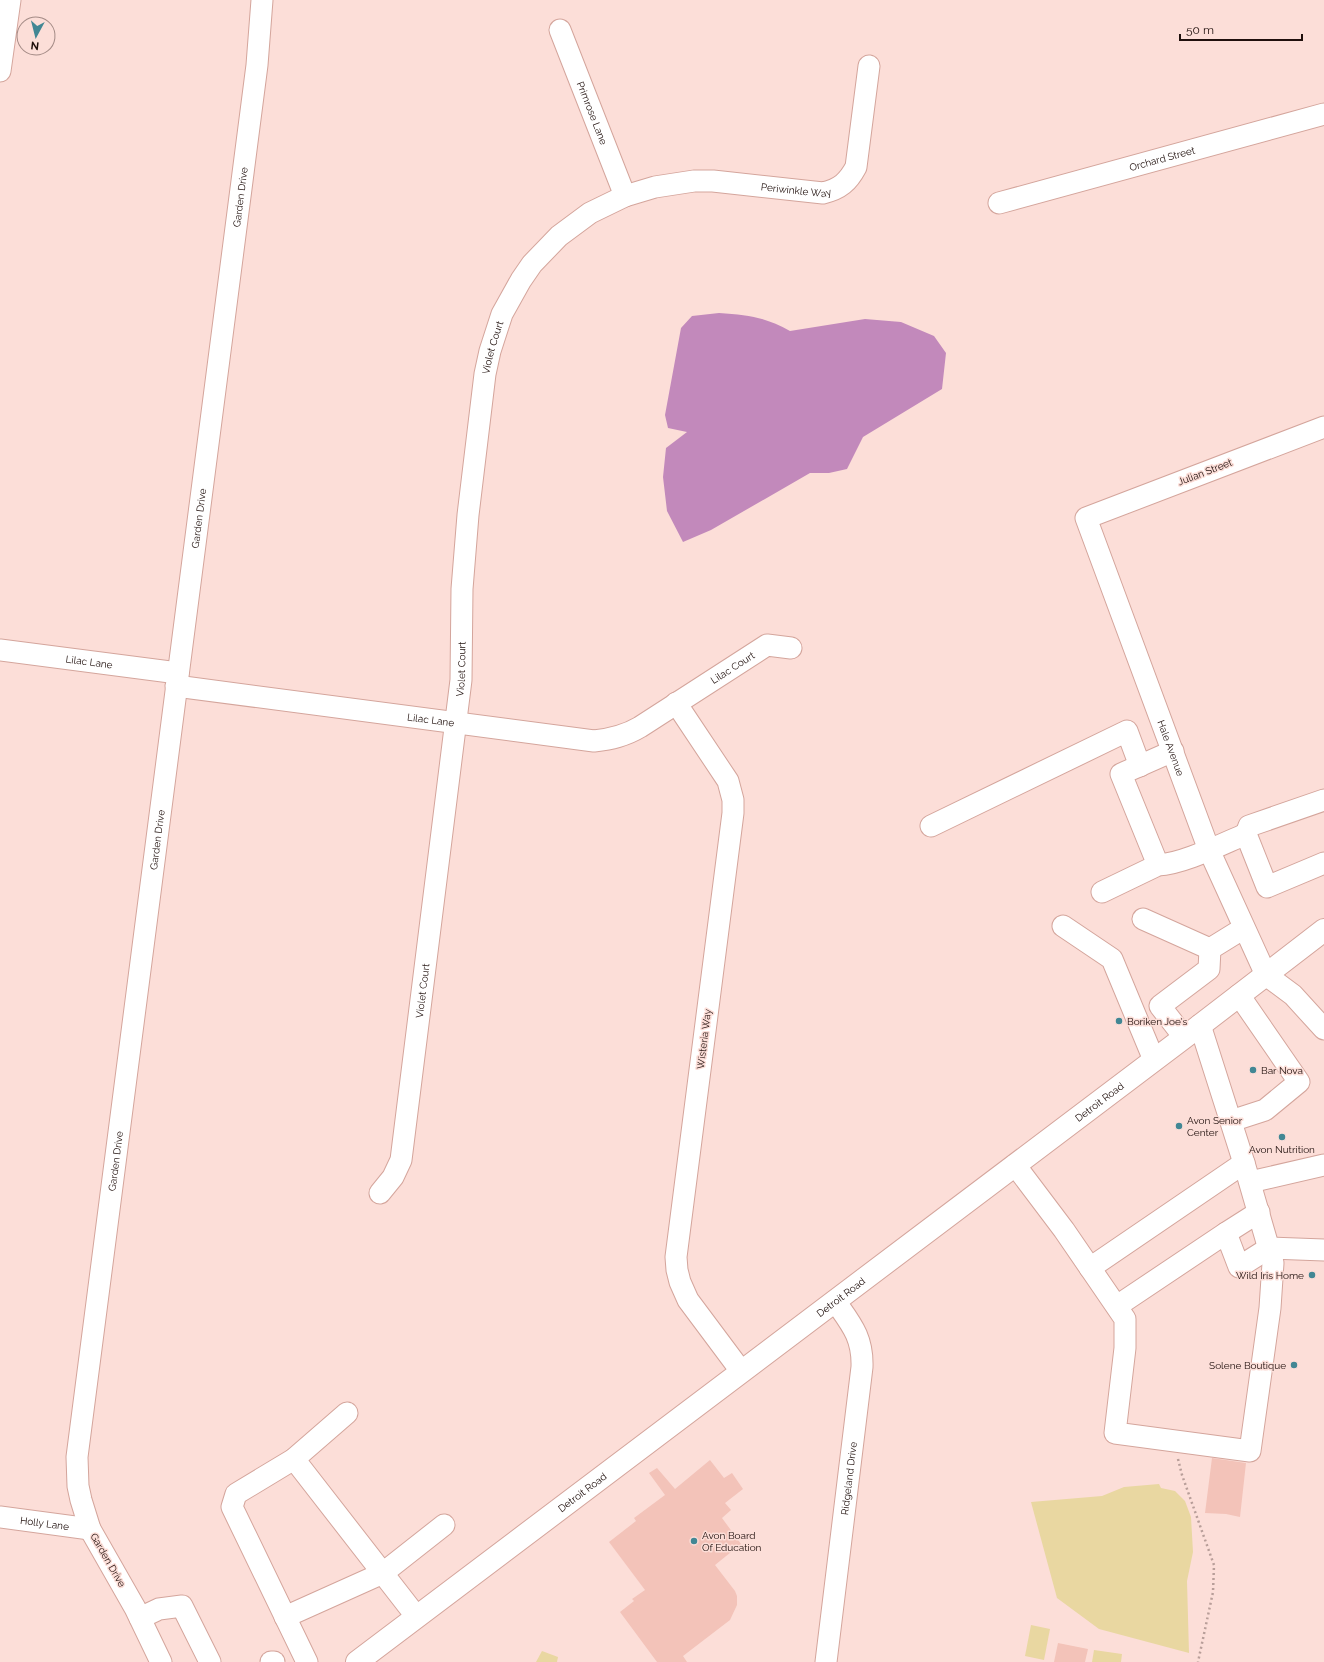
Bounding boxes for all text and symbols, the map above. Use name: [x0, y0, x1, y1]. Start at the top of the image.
north arrow: [16, 16, 56, 56]
scale bar: [1180, 16, 1302, 42]
text: 50 m: [1186, 23, 1214, 37]
text: N: [30, 38, 40, 52]
street label: Primrose Lane: [575, 80, 610, 146]
street label: Orchard Street: [1128, 144, 1197, 173]
street label: Garden Drive: [231, 166, 249, 228]
street label: Periwinkle Way: [760, 181, 833, 199]
street label: Violet Court: [480, 319, 505, 375]
street label: Julian Street: [1176, 456, 1234, 487]
street label: Garden Drive: [189, 488, 208, 549]
street label: Violet Court: [453, 641, 467, 697]
street label: Lilac Court: [708, 649, 757, 686]
street label: Lilac Lane: [65, 653, 114, 670]
street label: Lilac Lane: [407, 711, 455, 728]
street label: Hale Avenue: [1156, 718, 1187, 778]
street label: Garden Drive: [147, 809, 166, 870]
street label: Violet Court: [413, 962, 431, 1019]
street label: Wisteria Way: [695, 1008, 713, 1070]
marker: Boriken Joe's: [1114, 1016, 1124, 1026]
place label: Boriken Joe's: [1127, 1016, 1188, 1027]
marker: Bar Nova: [1248, 1065, 1258, 1075]
place label: Bar Nova: [1261, 1065, 1303, 1076]
street label: Detroit Road: [1073, 1080, 1126, 1123]
place label: Avon Senior Center: [1187, 1115, 1243, 1138]
marker: Avon Senior Center: [1174, 1121, 1184, 1131]
street label: Garden Drive: [106, 1130, 125, 1192]
marker: Avon Nutrition: [1277, 1132, 1287, 1142]
place label: Avon Nutrition: [1249, 1144, 1315, 1155]
place label: Wild Iris Home: [1236, 1270, 1304, 1281]
marker: Wild Iris Home: [1307, 1270, 1317, 1280]
street label: Detroit Road: [814, 1275, 867, 1319]
place label: Solene Boutique: [1209, 1360, 1286, 1371]
marker: Solene Boutique: [1289, 1360, 1299, 1370]
street label: Ridgeland Drive: [838, 1441, 858, 1516]
street label: Detroit Road: [556, 1470, 608, 1514]
street label: Holly Lane: [19, 1514, 70, 1532]
place label: Avon Board Of Education: [702, 1530, 762, 1553]
street label: Garden Drive: [88, 1531, 128, 1589]
marker: Avon Board Of Education: [689, 1536, 699, 1546]

